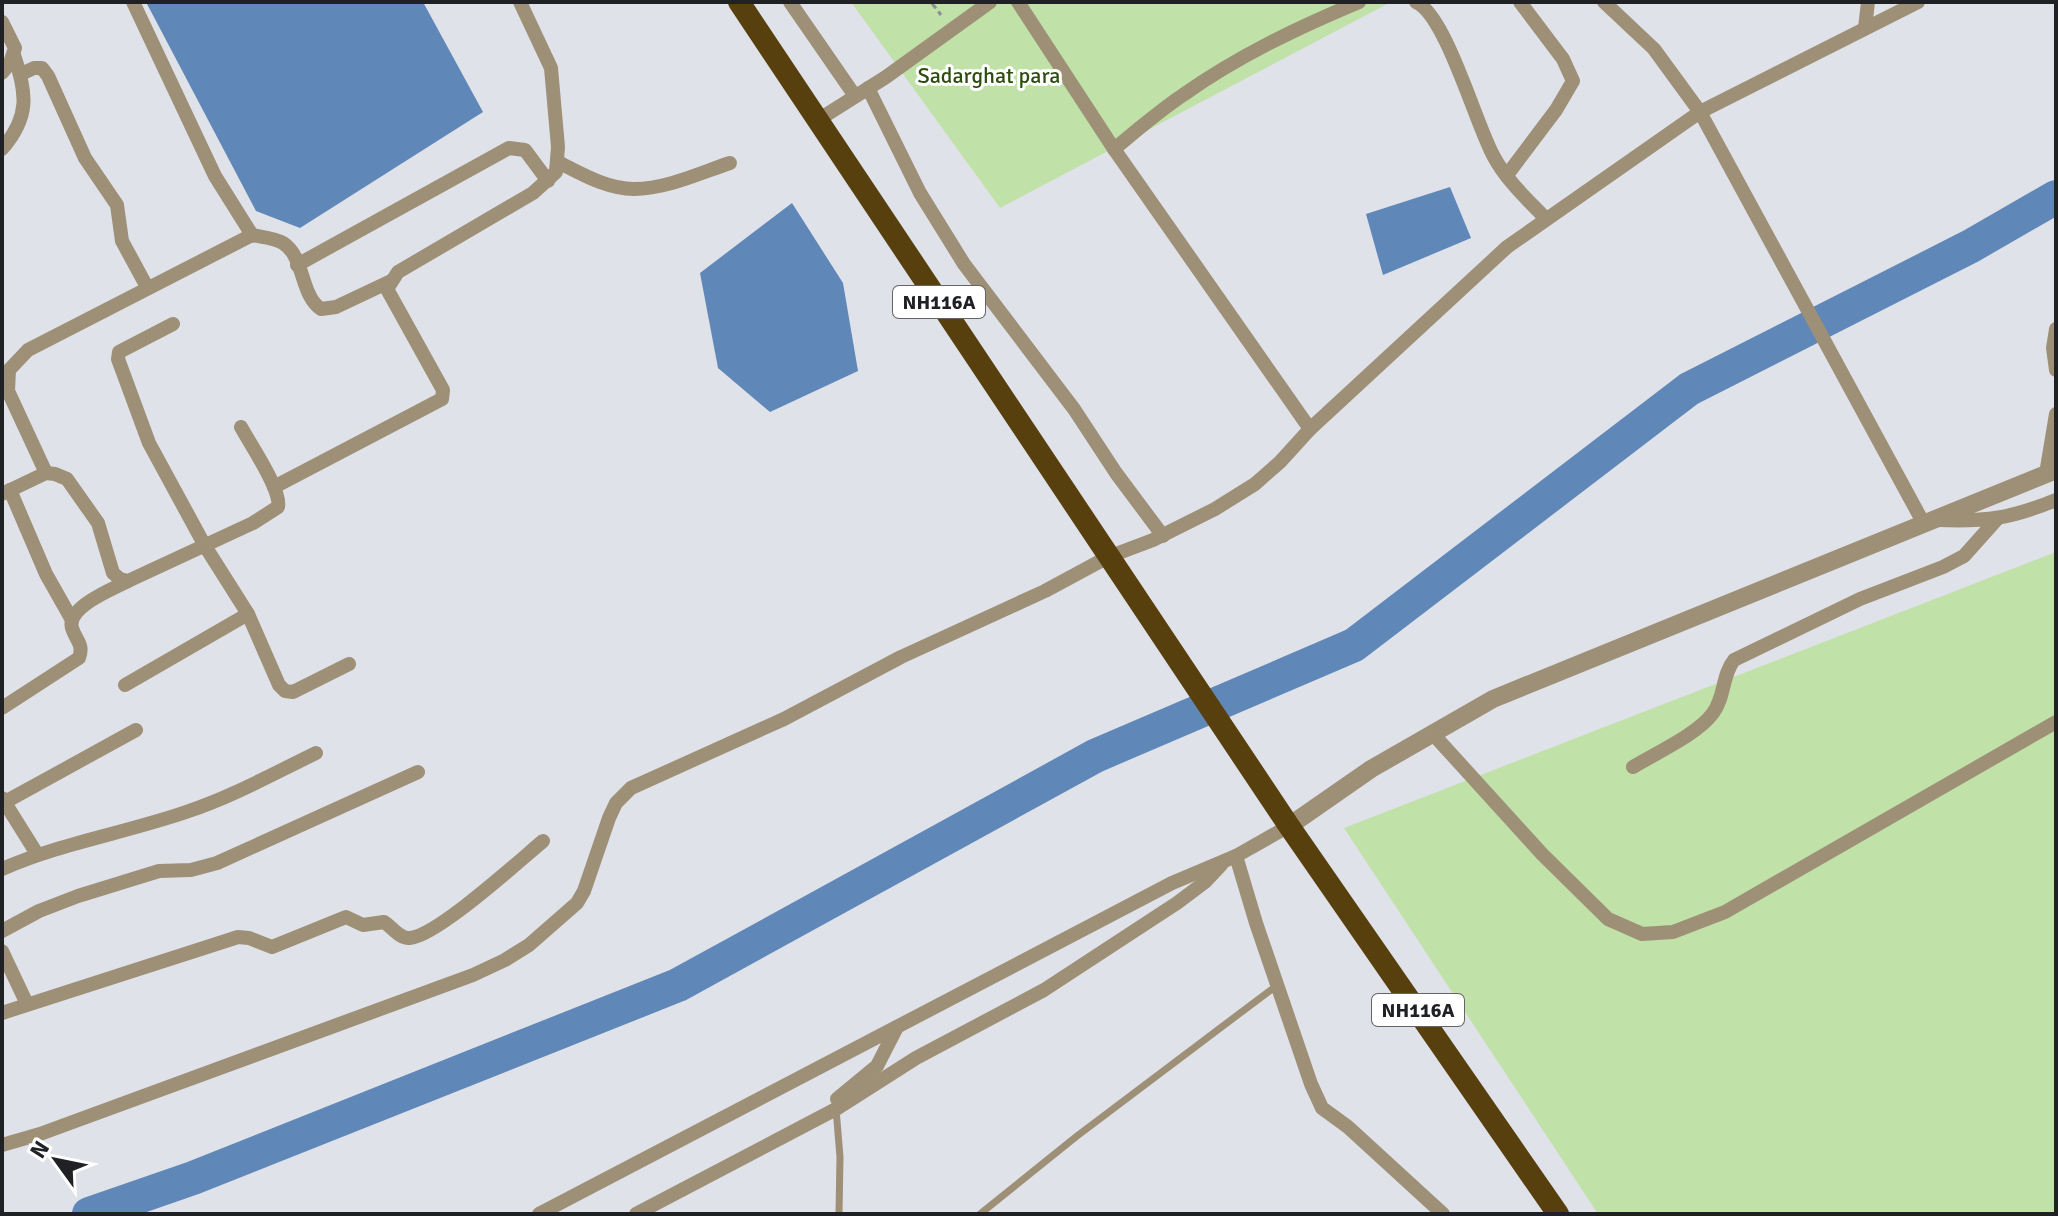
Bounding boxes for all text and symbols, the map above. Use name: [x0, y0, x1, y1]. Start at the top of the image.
park label: Sadarghat para: [918, 62, 1060, 89]
road number: NH116A: [893, 286, 985, 318]
road number: NH116A: [1372, 994, 1464, 1026]
north arrow: [16, 1120, 96, 1200]
text: N: [24, 1136, 55, 1163]

